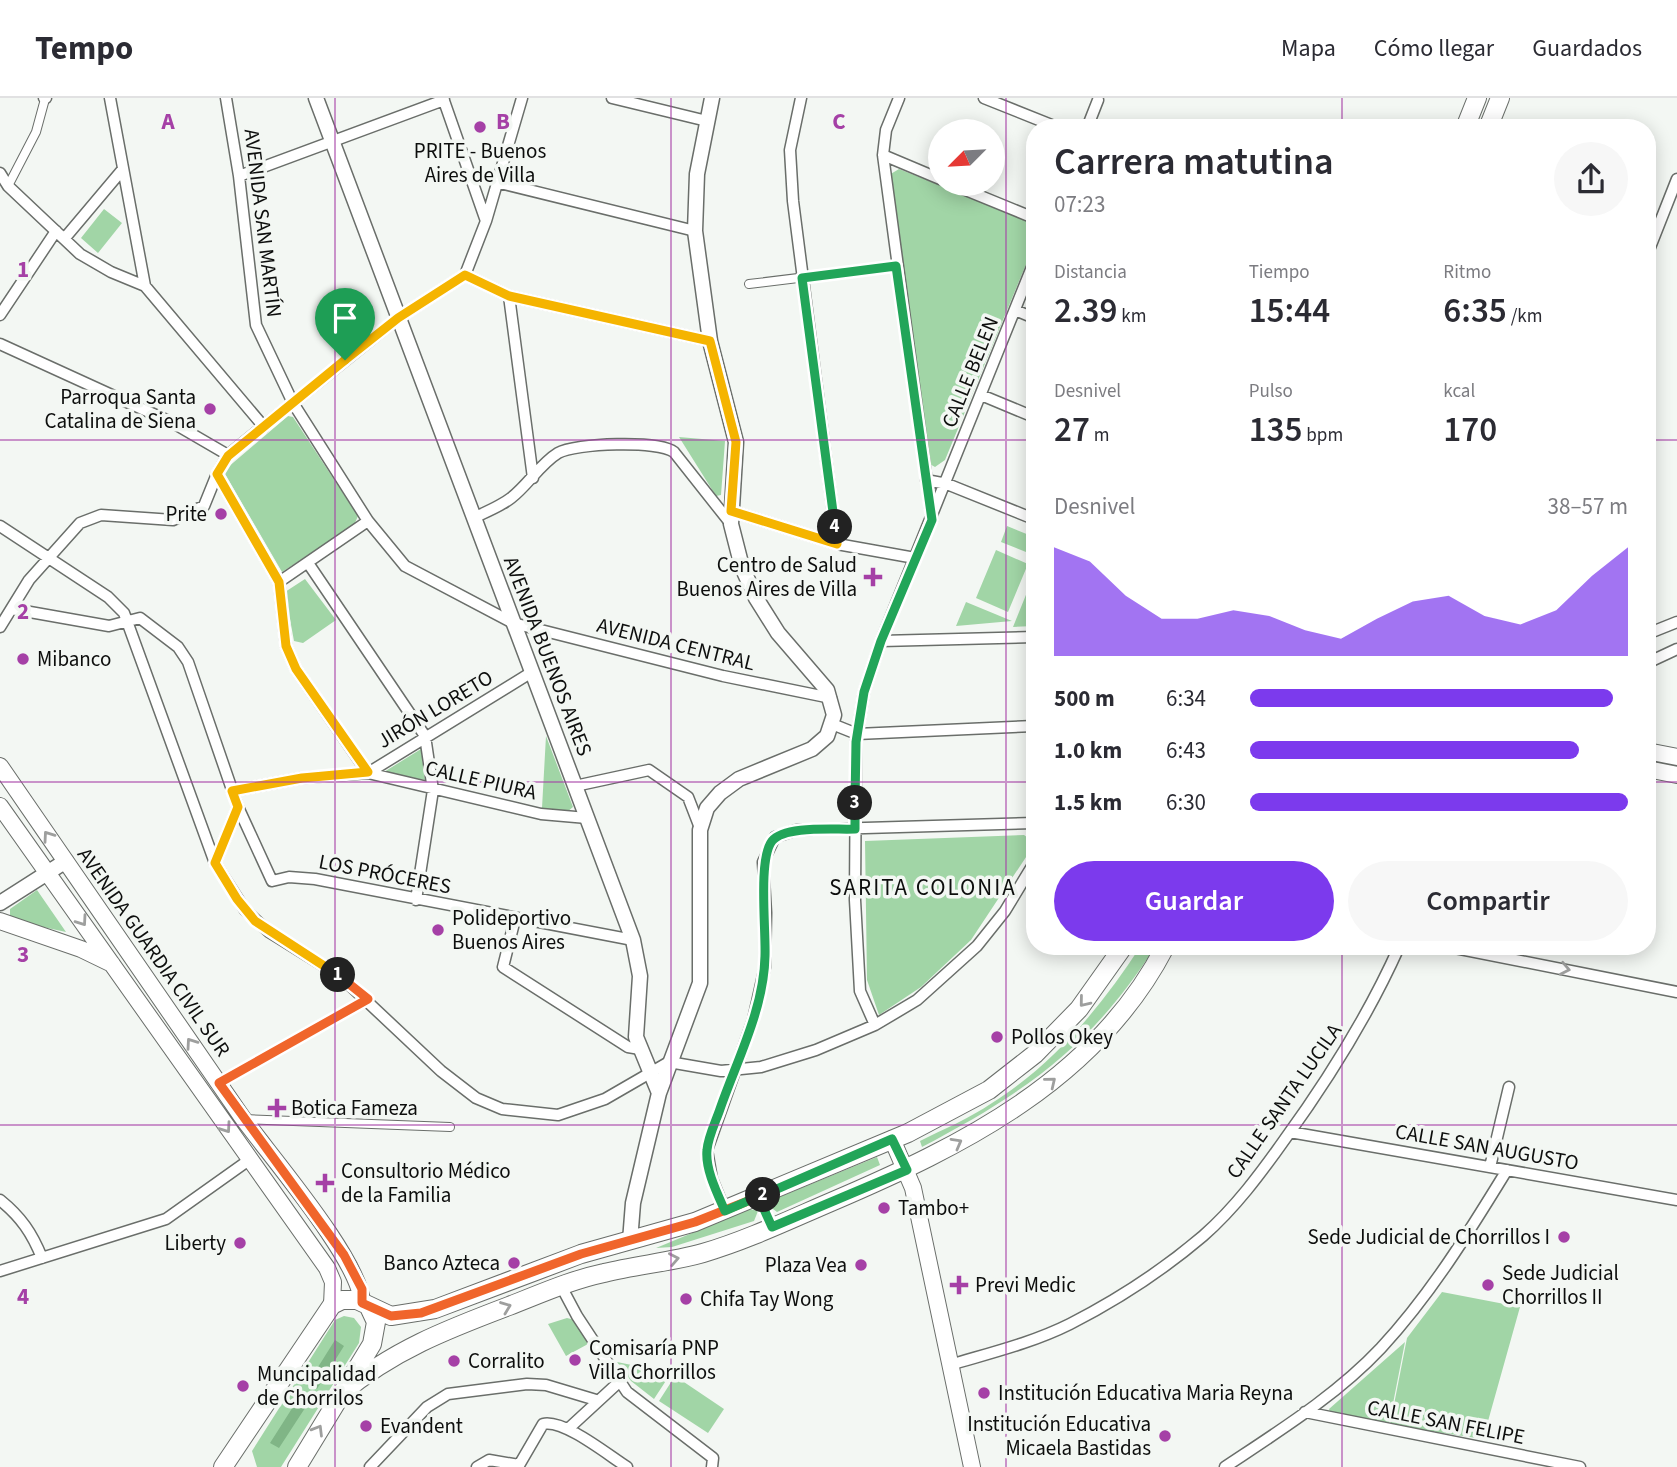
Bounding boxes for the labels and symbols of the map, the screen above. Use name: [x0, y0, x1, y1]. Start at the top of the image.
text: A: [160, 105, 175, 138]
text: B: [496, 105, 510, 138]
text: C: [832, 105, 846, 138]
marker: PRITE - Buenos Aires de Villa: [472, 119, 488, 135]
north arrow: [928, 119, 1004, 196]
street label: AVENIDA SAN MARTÍN: [237, 127, 289, 319]
place label: PRITE - Buenos Aires de Villa: [414, 136, 546, 190]
text: 1: [17, 253, 29, 286]
pin: [315, 288, 375, 360]
street label: CALLE BELEN: [934, 312, 1006, 432]
place label: Parroqua Santa Catalina de Siena: [45, 382, 196, 436]
marker: Parroqua Santa Catalina de Siena: [202, 401, 218, 417]
place label: Prite: [165, 499, 207, 529]
marker: Prite: [213, 506, 229, 522]
pin: 4: [818, 510, 852, 544]
place label: Centro de Salud Buenos Aires de Villa: [676, 550, 857, 604]
street label: AVENIDA BUENOS AIRES: [496, 552, 600, 760]
marker: Centro de Salud Buenos Aires de Villa: [863, 567, 883, 587]
text: 2: [17, 595, 29, 628]
street label: AVENIDA CENTRAL: [594, 610, 758, 678]
place label: Mibanco: [37, 644, 111, 674]
marker: Mibanco: [15, 651, 31, 667]
street label: JIRÓN LORETO: [371, 663, 499, 755]
street label: CALLE PIURA: [422, 753, 540, 807]
pin: 3: [838, 786, 872, 820]
one-way arrow: [44, 831, 56, 844]
street label: AVENIDA GUARDIA CIVIL SUR: [70, 841, 238, 1063]
street label: LOS PRÓCERES: [316, 846, 454, 902]
district label: SARITA COLONIA: [829, 871, 1017, 904]
place label: Polideportivo Buenos Aires: [452, 903, 571, 957]
one-way arrow: [74, 913, 86, 926]
marker: Polideportivo Buenos Aires: [430, 922, 446, 938]
text: 3: [17, 938, 29, 971]
pin: 1: [320, 958, 356, 992]
one-way arrow: [1559, 961, 1571, 976]
one-way arrow: [1079, 995, 1092, 1007]
street label: CALLE SANTA LUCILA: [1219, 1017, 1349, 1185]
place label: Pollos Okey: [1011, 1022, 1113, 1052]
marker: Pollos Okey: [989, 1029, 1005, 1045]
one-way arrow: [187, 1038, 199, 1051]
one-way arrow: [1043, 1078, 1056, 1090]
place label: Botica Fameza: [291, 1093, 418, 1123]
marker: Botica Fameza: [269, 1100, 285, 1116]
street label: CALLE SAN AUGUSTO: [1393, 1116, 1581, 1178]
one-way arrow: [218, 1120, 230, 1133]
one-way arrow: [950, 1138, 963, 1151]
place label: Consultorio Médico de la Familia: [341, 1156, 511, 1210]
marker: Consultorio Médico de la Familia: [315, 1173, 335, 1193]
pin: 2: [746, 1178, 780, 1212]
place label: Tambo+: [898, 1193, 969, 1223]
marker: Tambo+: [876, 1200, 892, 1216]
place label: Sede Judicial de Chorrillos I: [1308, 1222, 1550, 1252]
place label: Liberty: [164, 1228, 226, 1258]
marker: Sede Judicial de Chorrillos I: [1556, 1229, 1572, 1245]
marker: Liberty: [232, 1235, 248, 1251]
place label: Banco Azteca: [383, 1248, 500, 1278]
place label: Plaza Vea: [765, 1250, 847, 1280]
one-way arrow: [668, 1253, 680, 1268]
marker: Banco Azteca: [506, 1255, 522, 1271]
marker: Plaza Vea: [853, 1257, 869, 1273]
place label: Sede Judicial Chorrillos II: [1502, 1258, 1619, 1312]
place label: Previ Medic: [975, 1270, 1076, 1300]
marker: Previ Medic: [949, 1275, 969, 1295]
marker: Sede Judicial Chorrillos II: [1480, 1277, 1496, 1293]
text: 4: [17, 1280, 29, 1313]
place label: Chifa Tay Wong: [700, 1284, 834, 1314]
marker: Chifa Tay Wong: [678, 1291, 694, 1307]
one-way arrow: [500, 1301, 512, 1315]
place label: Comisaría PNP Villa Chorrillos: [589, 1333, 719, 1387]
place label: Corralito: [468, 1346, 545, 1376]
marker: Comisaría PNP Villa Chorrillos: [567, 1352, 583, 1368]
marker: Corralito: [446, 1353, 462, 1369]
place label: Muncipalidad de Chorrilos: [257, 1359, 376, 1413]
marker: Muncipalidad de Chorrilos: [235, 1378, 251, 1394]
place label: Institución Educativa Maria Reyna: [998, 1378, 1293, 1408]
marker: Institución Educativa Maria Reyna: [976, 1385, 992, 1401]
street label: CALLE SAN FELIPE: [1365, 1392, 1527, 1452]
place label: Institución Educativa Micaela Bastidas: [967, 1409, 1151, 1463]
place label: Evandent: [380, 1411, 463, 1441]
marker: Evandent: [358, 1418, 374, 1434]
one-way arrow: [310, 1424, 323, 1437]
marker: Institución Educativa Micaela Bastidas: [1157, 1428, 1173, 1444]

